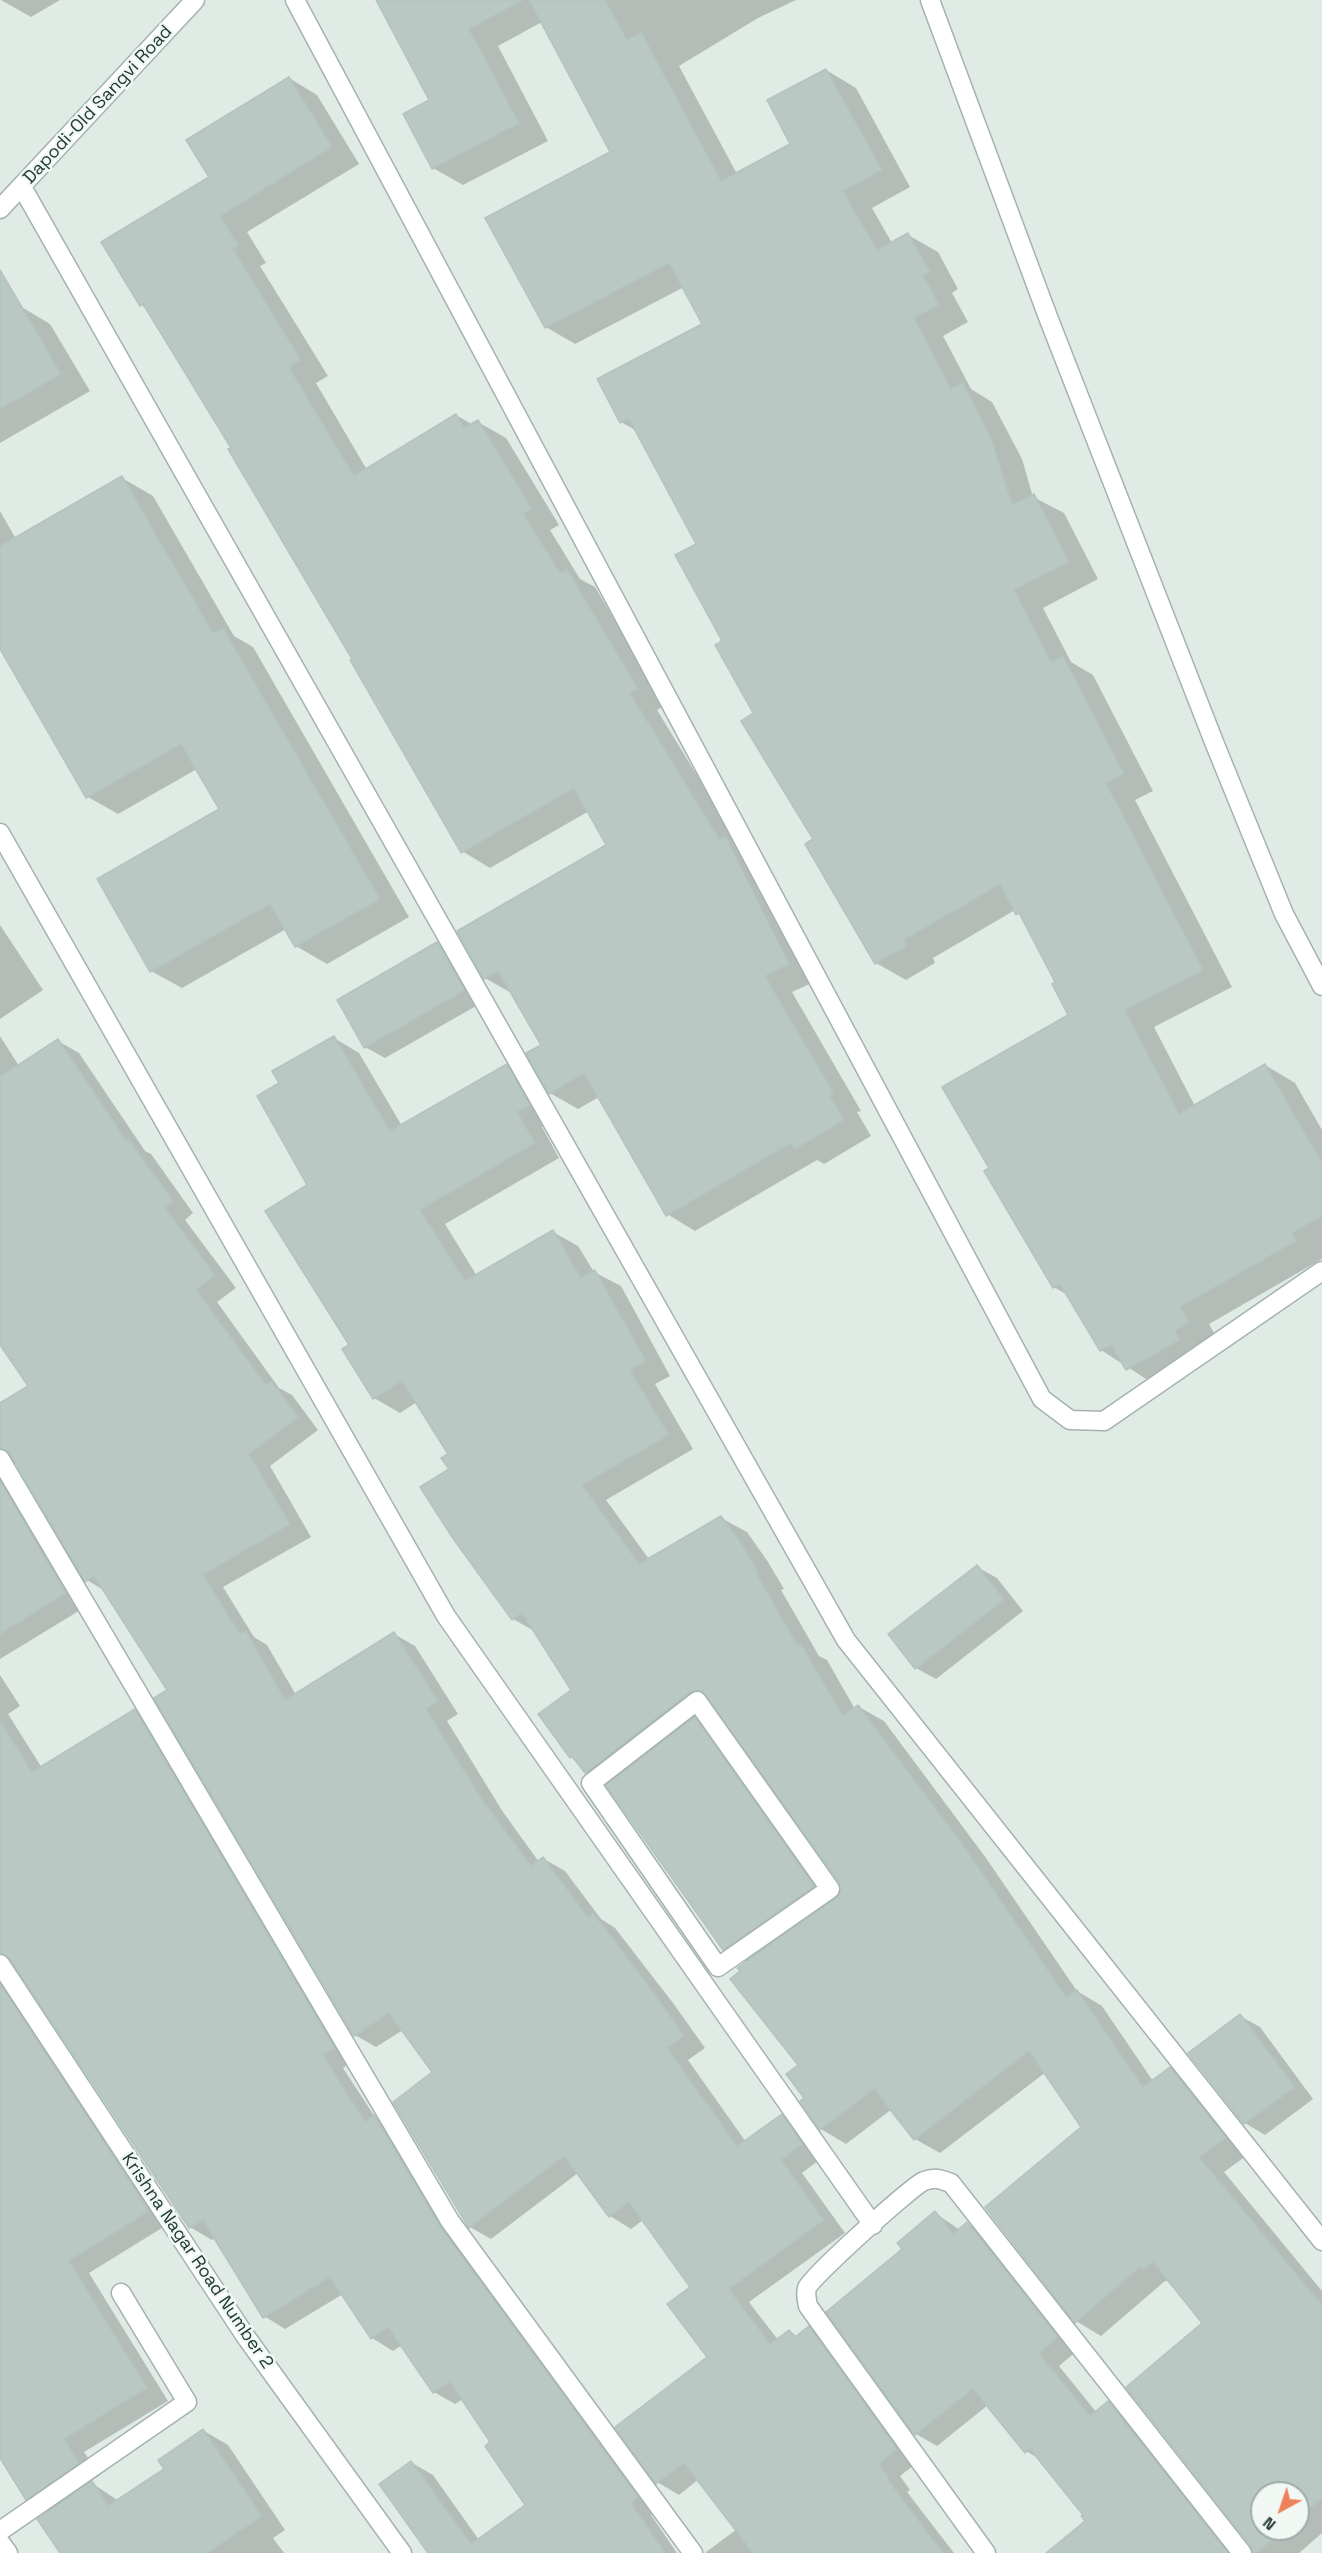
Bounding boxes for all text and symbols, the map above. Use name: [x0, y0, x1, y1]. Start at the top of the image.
street label: Dapodi-Old Sangvi Road: [19, 21, 177, 189]
street label: Krishna Nagar Road Number 2: [117, 2149, 277, 2373]
north arrow: [1250, 2481, 1310, 2541]
text: N: [1259, 2512, 1280, 2535]

